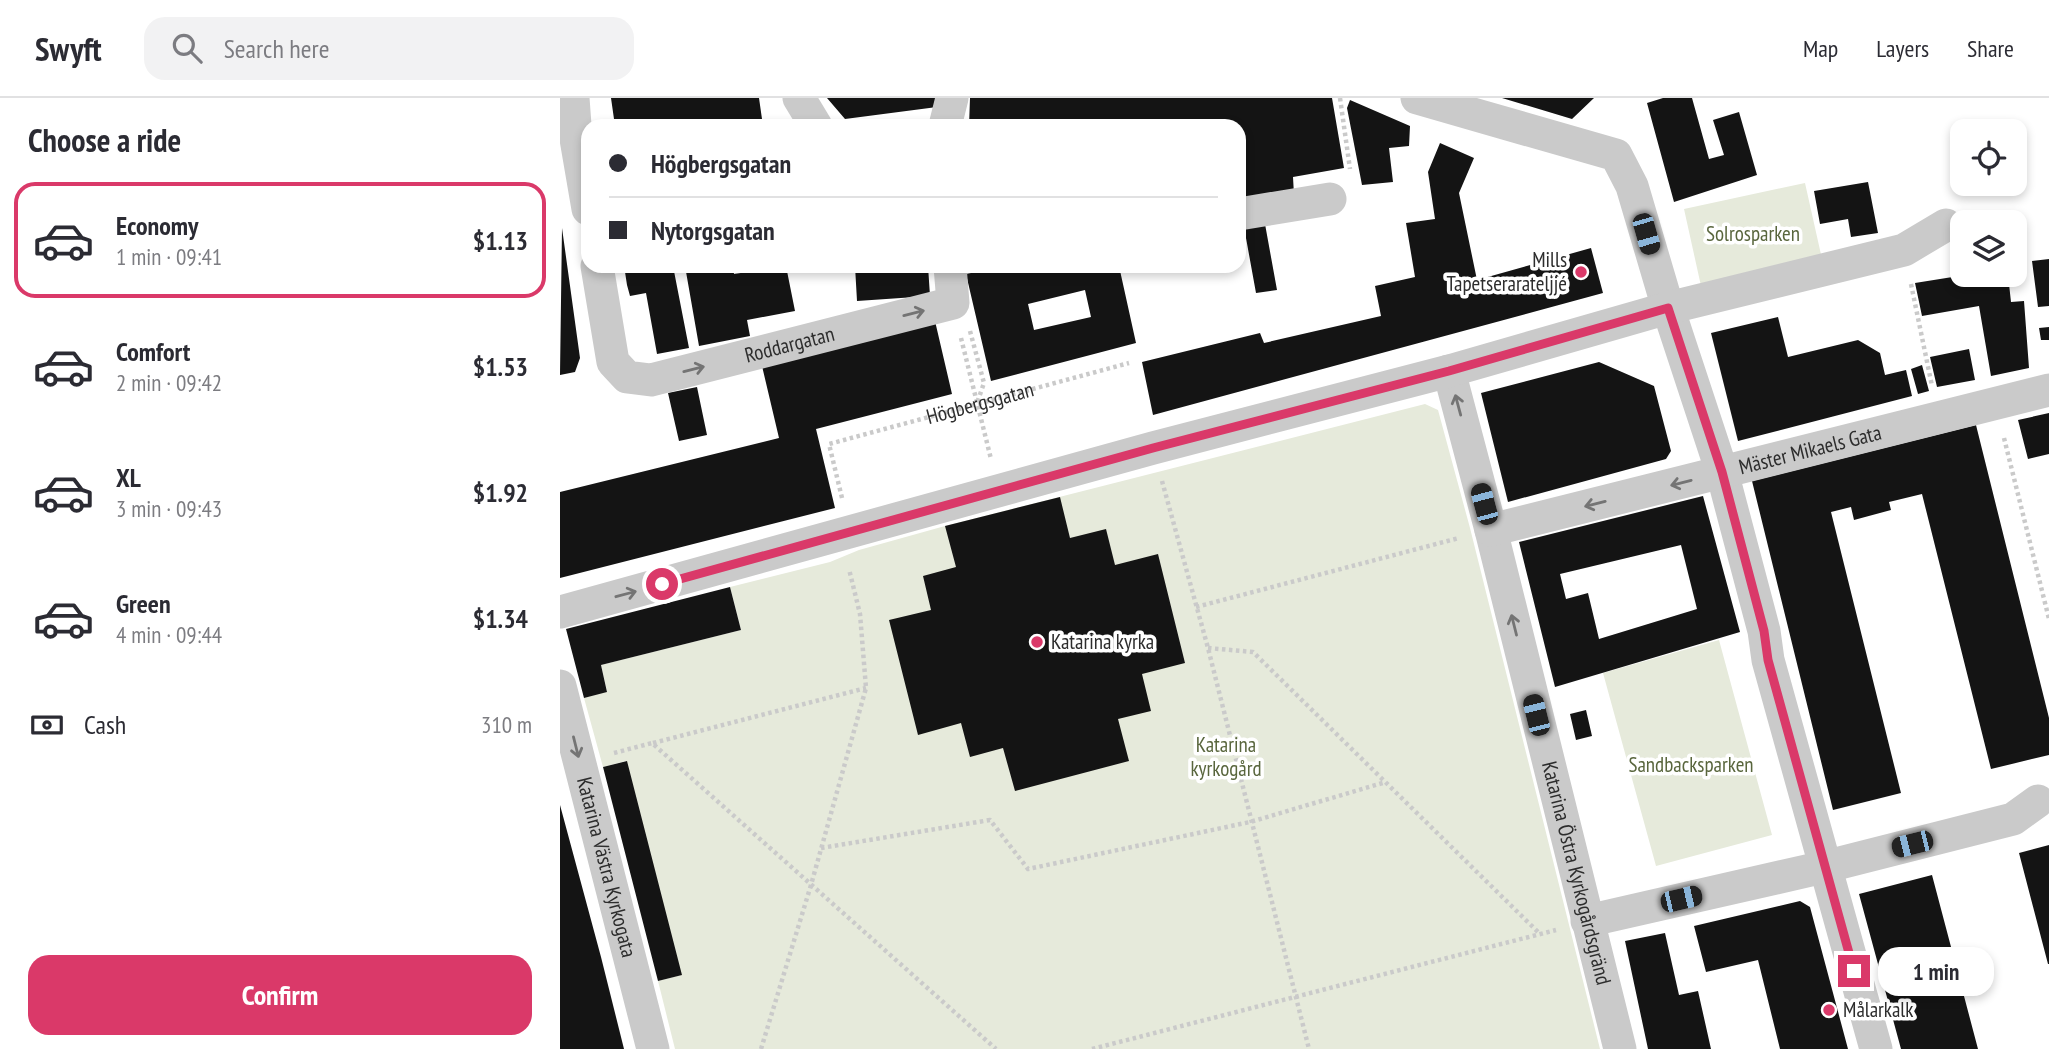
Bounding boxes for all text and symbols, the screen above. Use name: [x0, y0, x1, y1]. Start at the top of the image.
search box: [144, 17, 634, 80]
text: Swyft: [35, 27, 102, 70]
icon: search: [168, 29, 206, 67]
text: Search here: [224, 32, 329, 65]
text: Map: [1803, 33, 1838, 64]
text: Layers: [1876, 33, 1929, 64]
text: Share: [1967, 33, 2014, 64]
text: Choose a ride: [28, 119, 181, 161]
map controls: [1950, 119, 2027, 287]
button: locate: [1950, 119, 2027, 196]
text: Högbergsgatan: [651, 147, 791, 180]
icon: car: [32, 209, 95, 272]
text: Economy: [116, 209, 198, 242]
button: layers: [1950, 210, 2027, 287]
car: [1631, 211, 1662, 257]
text: Nytorgsgatan: [651, 214, 775, 247]
park label: Solrosparken: [1706, 220, 1800, 247]
text: $1.13: [473, 224, 528, 257]
text: 1 min · 09:41: [116, 242, 222, 271]
place label: Mills Tapetserarateljjé: [1446, 246, 1567, 297]
marker: Mills Tapetserarateljjé: [1573, 264, 1589, 280]
one-way arrow: [902, 306, 925, 319]
street label: Roddargatan: [742, 320, 837, 369]
icon: car: [32, 335, 95, 398]
text: Comfort: [116, 335, 190, 368]
text: $1.53: [473, 350, 528, 383]
one-way arrow: [682, 362, 705, 375]
text: 2 min · 09:42: [116, 368, 222, 397]
street label: Högbergsgatan: [923, 375, 1037, 430]
one-way arrow: [1450, 394, 1463, 416]
street label: Mäster Mikaels Gata: [1736, 419, 1884, 480]
icon: car: [32, 461, 95, 524]
text: XL: [116, 461, 141, 494]
text: $1.92: [473, 476, 528, 509]
one-way arrow: [1670, 477, 1692, 490]
car: [1469, 481, 1500, 527]
text: 3 min · 09:43: [116, 494, 222, 523]
one-way arrow: [1584, 498, 1607, 511]
route start: [646, 568, 678, 600]
icon: car: [32, 587, 95, 650]
text: Green: [116, 587, 171, 620]
one-way arrow: [614, 587, 637, 600]
text: $1.34: [473, 602, 528, 635]
one-way arrow: [1507, 614, 1520, 637]
text: 4 min · 09:44: [116, 620, 222, 649]
place label: Katarina kyrka: [1051, 628, 1154, 655]
marker: Katarina kyrka: [1029, 634, 1045, 650]
car: [1521, 692, 1552, 738]
icon: cash: [28, 706, 66, 744]
text: Cash: [84, 708, 126, 741]
text: 310 m: [481, 710, 532, 739]
park label: Katarina kyrkogård: [1190, 731, 1262, 782]
one-way arrow: [570, 735, 583, 758]
park label: Sandbacksparken: [1628, 751, 1754, 778]
street label: Katarina Östra Kyrkogårdsgränd: [1536, 759, 1618, 987]
street label: Katarina Västra Kyrkogata: [571, 774, 643, 960]
car: [1890, 829, 1935, 859]
car: [1659, 884, 1704, 914]
callout: 1 min: [1878, 946, 1994, 996]
button: Confirm: [28, 955, 532, 1035]
route end: [1838, 955, 1870, 987]
text: 1 min: [1913, 957, 1959, 986]
place label: Målarkalk: [1843, 996, 1913, 1023]
marker: Målarkalk: [1821, 1002, 1837, 1018]

